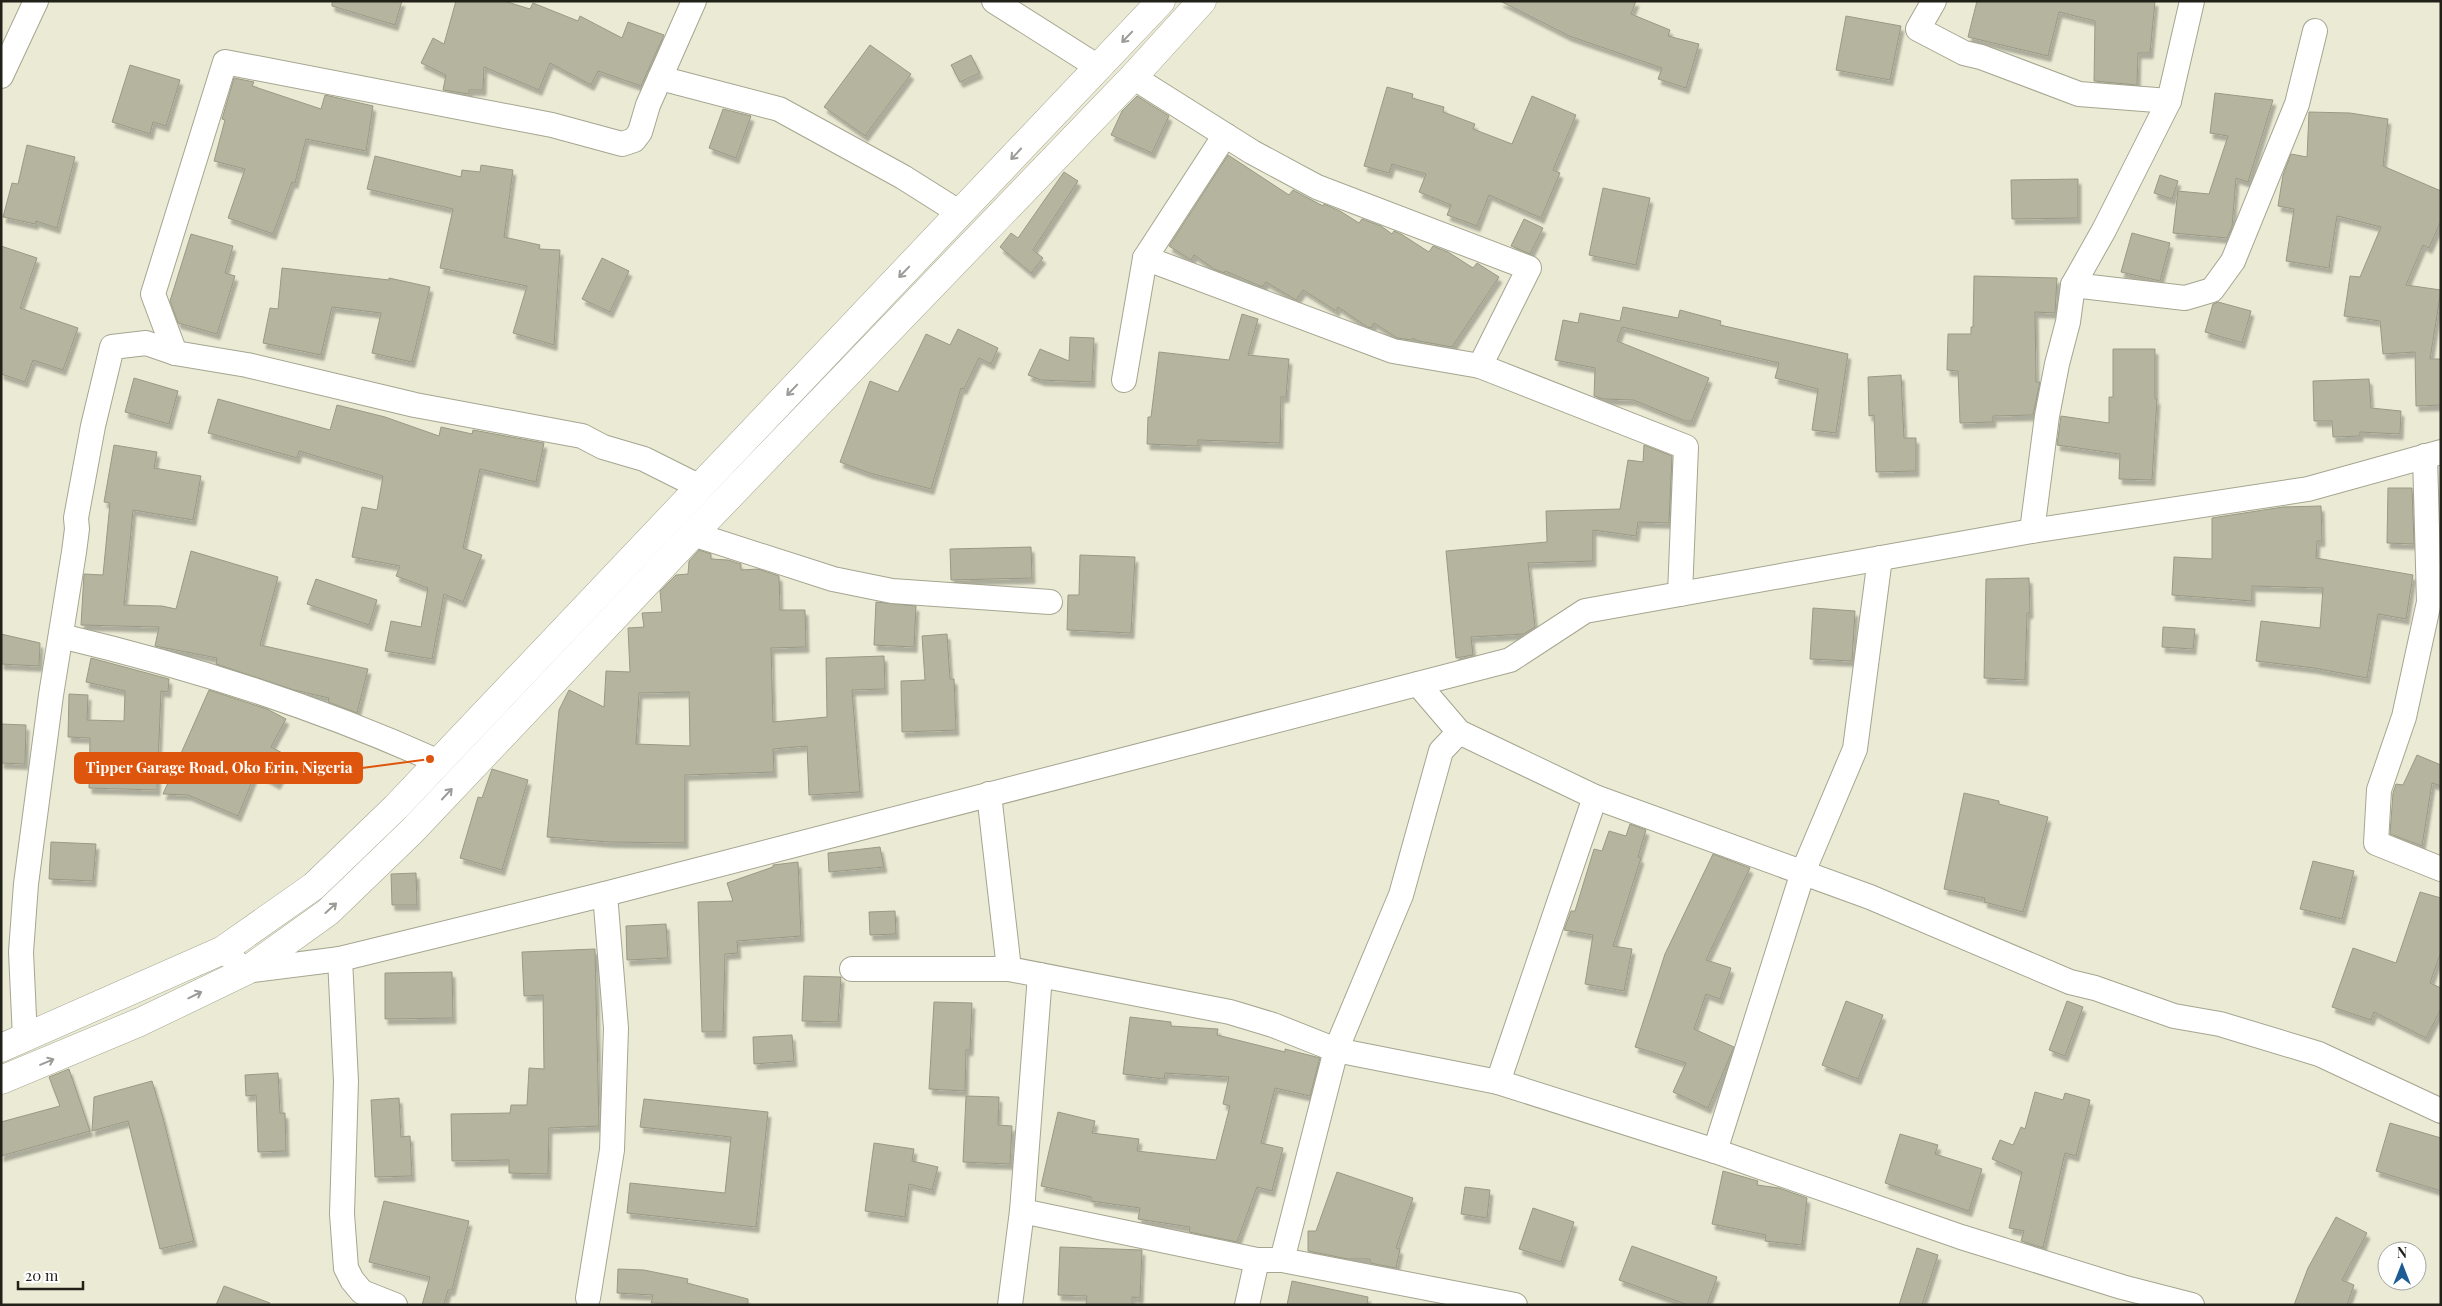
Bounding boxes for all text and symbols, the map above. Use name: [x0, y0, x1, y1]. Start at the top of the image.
one-way arrow: [1121, 30, 1133, 43]
one-way arrow: [1010, 148, 1022, 161]
one-way arrow: [898, 266, 910, 279]
one-way arrow: [786, 384, 798, 397]
callout: Tipper Garage Road, Oko Erin, Nigeria: [75, 753, 362, 783]
text: Tipper Garage Road, Oko Erin, Nigeria: [86, 757, 353, 777]
one-way arrow: [441, 788, 453, 801]
one-way arrow: [325, 902, 338, 914]
one-way arrow: [187, 990, 202, 999]
one-way arrow: [39, 1057, 54, 1066]
north arrow: [2377, 1241, 2427, 1291]
text: N: [2397, 1243, 2407, 1262]
scale bar: [18, 1258, 82, 1290]
text: 20 m: [25, 1265, 59, 1285]

